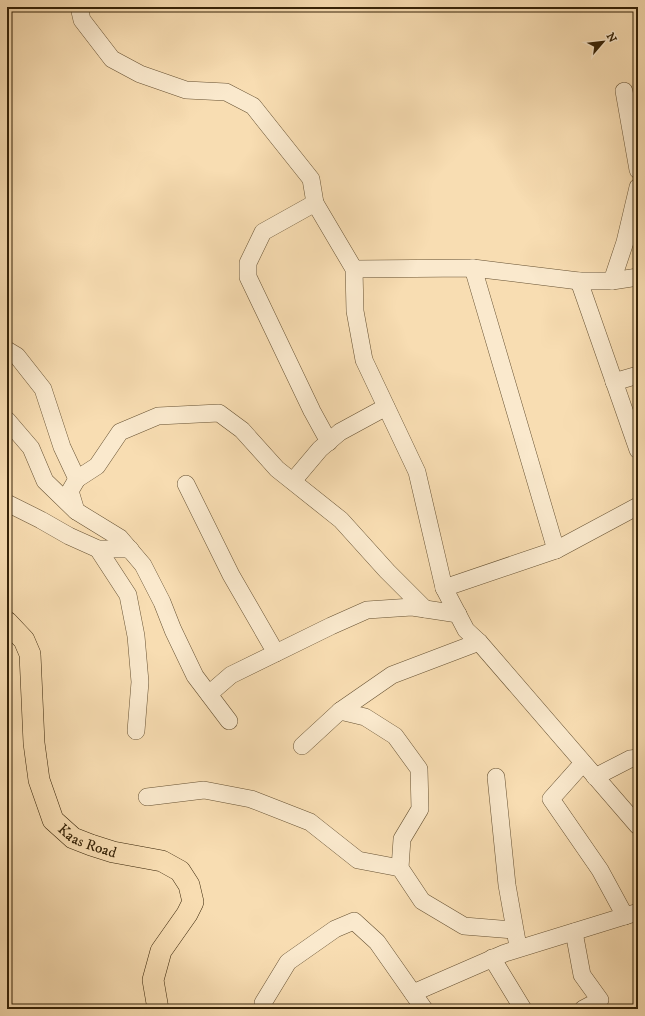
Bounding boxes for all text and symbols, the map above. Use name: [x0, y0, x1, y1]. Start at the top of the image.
north arrow: [583, 22, 623, 62]
text: N: [603, 31, 619, 45]
street label: Kaas Road: [54, 820, 119, 862]

